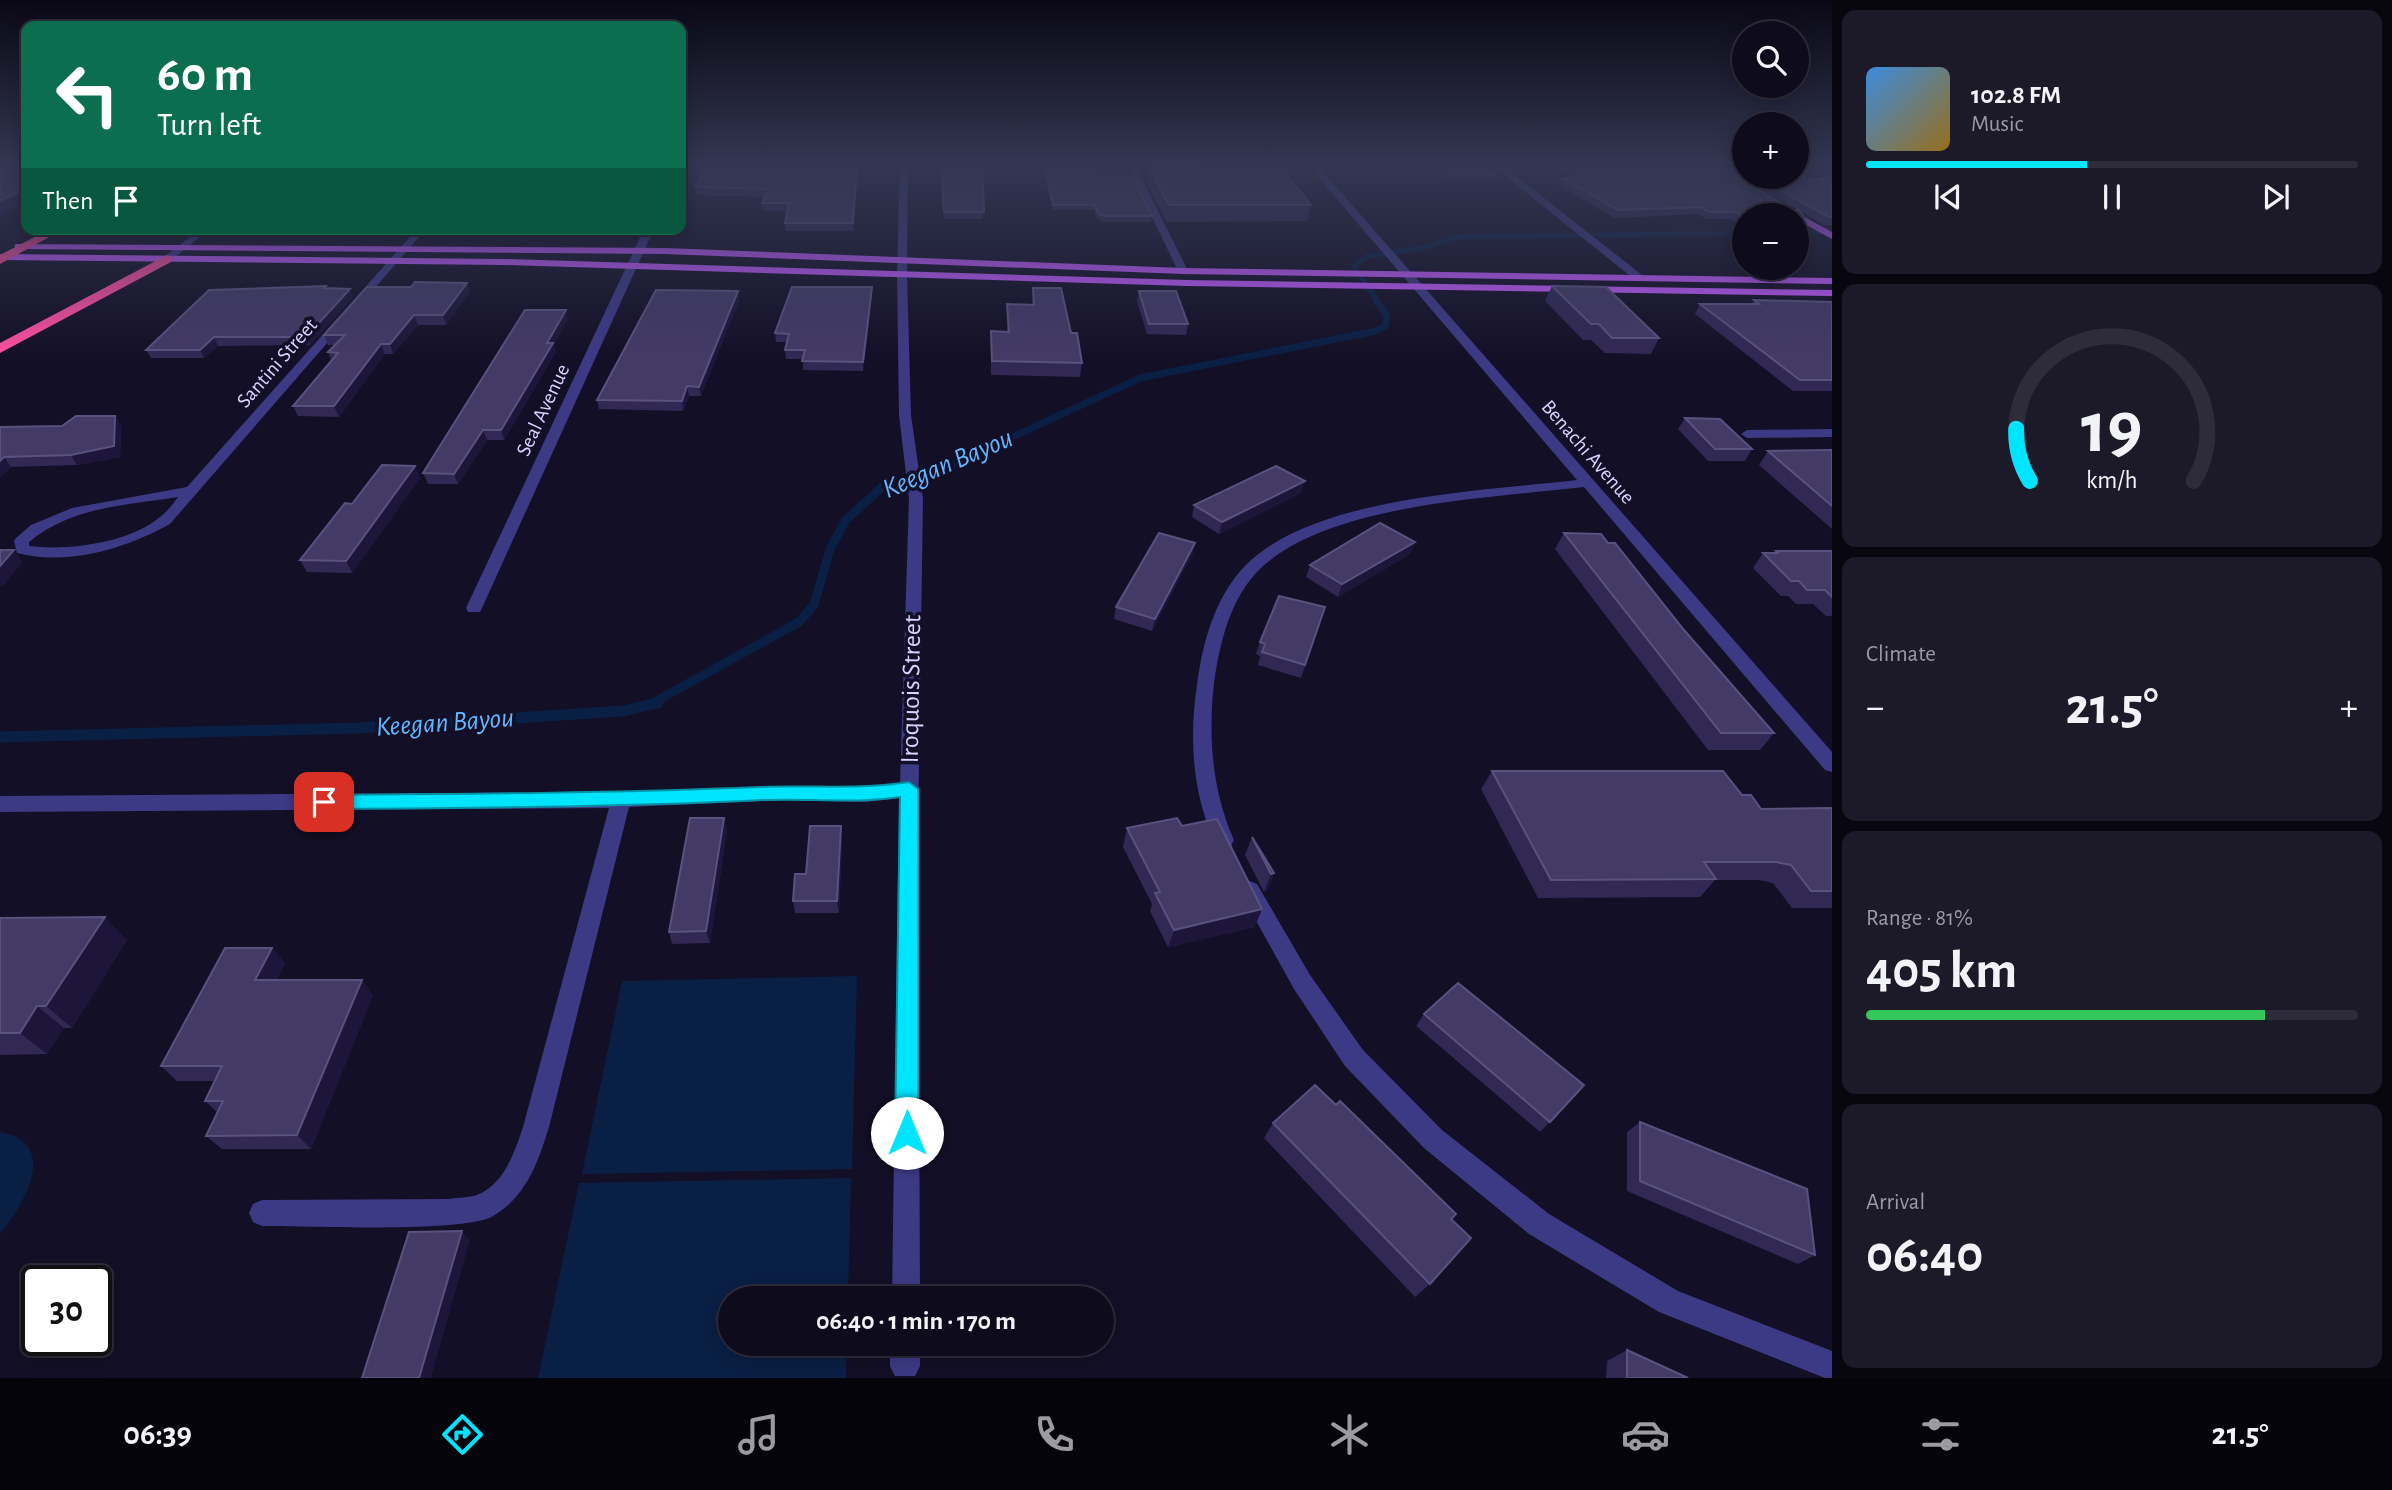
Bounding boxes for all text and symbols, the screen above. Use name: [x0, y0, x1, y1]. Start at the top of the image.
map controls: [1732, 21, 1809, 280]
button: search: [1732, 21, 1809, 98]
icon: left: [42, 49, 133, 140]
text: 60 m: [157, 51, 253, 100]
text: 102.8 FM: [1971, 82, 2061, 108]
text: Turn left: [157, 109, 261, 141]
button: +: [1732, 112, 1809, 189]
text: Music: [1971, 113, 2023, 136]
icon: previous: [1929, 178, 1967, 216]
icon: pause: [2093, 178, 2131, 216]
icon: next: [2257, 178, 2295, 216]
icon: arrive: [107, 182, 145, 220]
text: Then: [42, 188, 93, 214]
button: −: [1732, 203, 1809, 280]
street label: Santini Street: [233, 314, 321, 412]
street label: Seal Avenue: [513, 361, 573, 459]
text: 19: [2081, 394, 2143, 467]
street label: Benachi Avenue: [1537, 396, 1639, 508]
water label: Keegan Bayou: [879, 424, 1017, 504]
text: km/h: [2086, 468, 2138, 493]
street label: Iroquois Street: [897, 615, 925, 763]
text: Climate: [1866, 643, 1936, 666]
text: 21.5°: [2066, 681, 2158, 733]
text: −: [1866, 689, 1884, 727]
text: +: [2340, 689, 2358, 727]
water label: Keegan Bayou: [375, 704, 515, 742]
pin: [294, 772, 354, 832]
icon: arrive: [305, 783, 343, 821]
text: Range · 81%: [1866, 907, 1973, 930]
text: 405 km: [1866, 945, 2017, 997]
position arrow: [870, 1096, 944, 1170]
text: Arrival: [1866, 1191, 1925, 1214]
text: 06:40: [1866, 1229, 1983, 1281]
speed limit sign: 30: [21, 1265, 112, 1356]
text: 06:40 · 1 min · 170 m: [816, 1308, 1016, 1334]
icon: directions: [438, 1410, 487, 1459]
icon: music: [734, 1410, 783, 1459]
icon: phone: [1030, 1410, 1079, 1459]
icon: climate: [1325, 1410, 1374, 1459]
icon: car: [1621, 1410, 1670, 1459]
icon: filters: [1916, 1410, 1965, 1459]
text: 06:39: [123, 1418, 192, 1450]
text: 21.5°: [2212, 1418, 2269, 1450]

